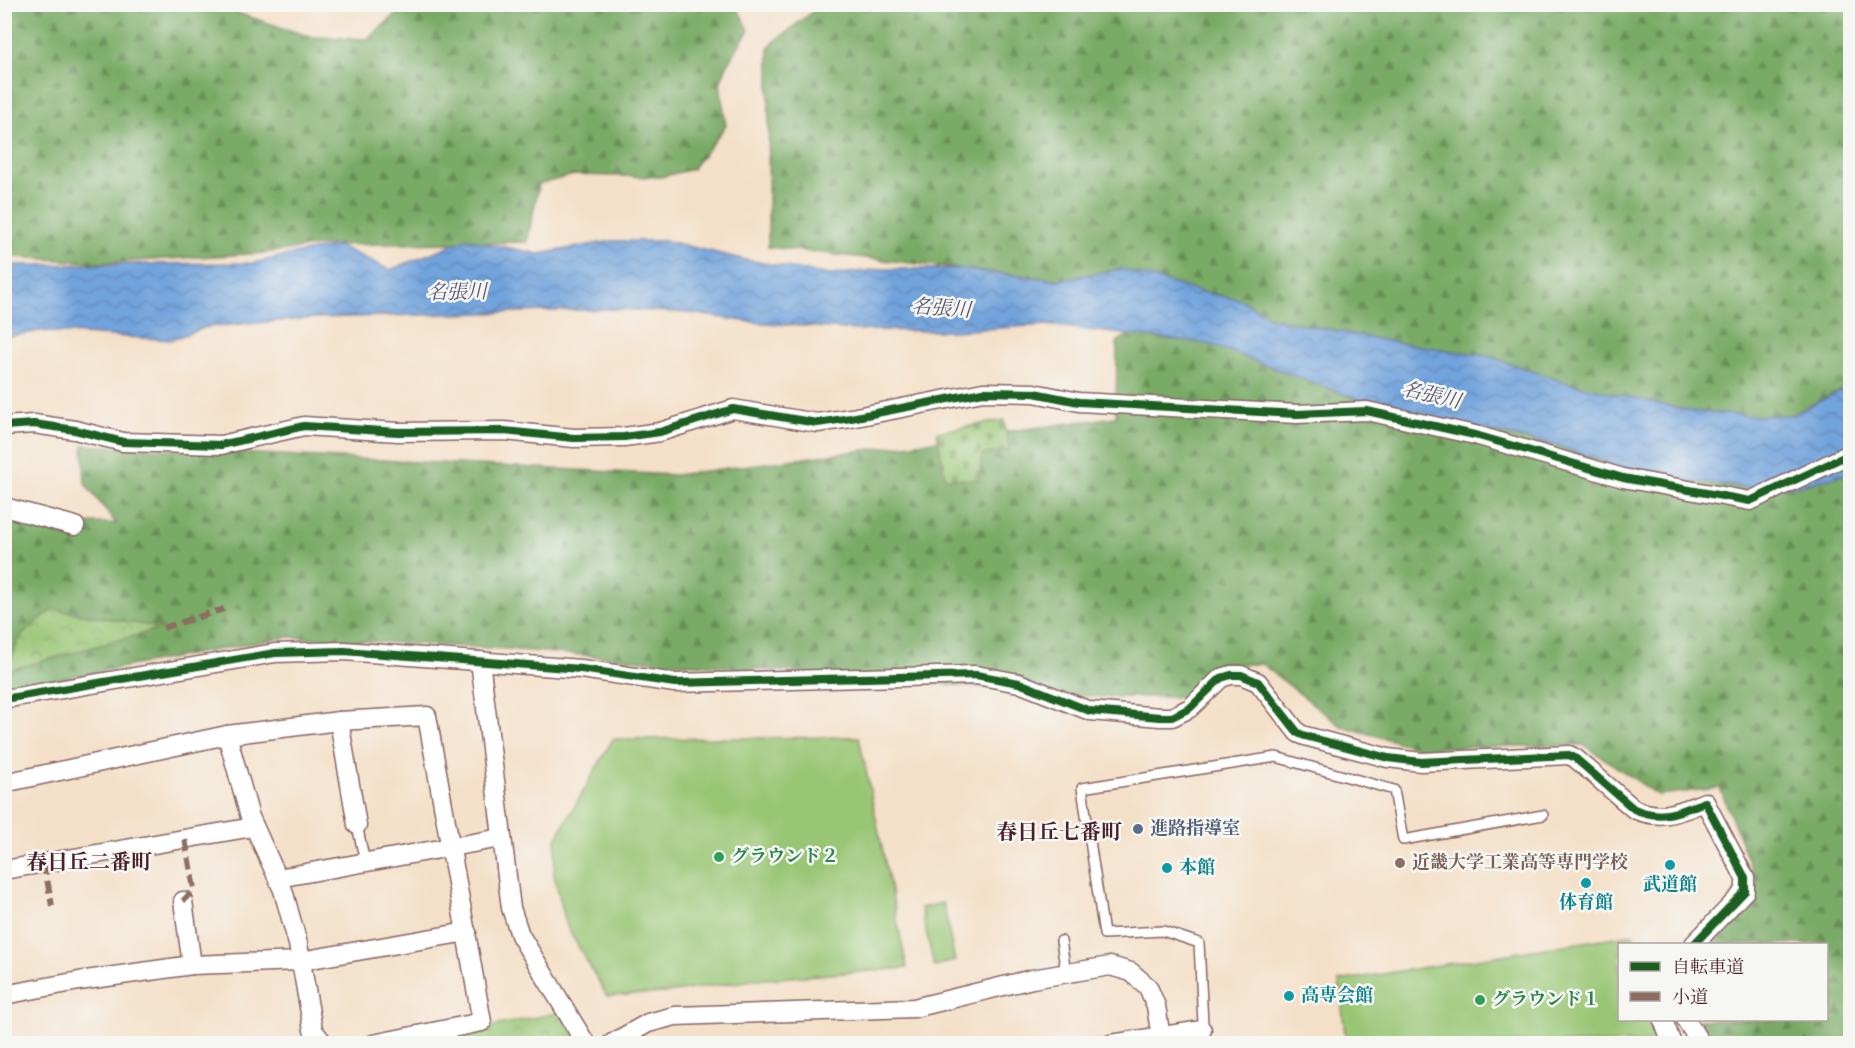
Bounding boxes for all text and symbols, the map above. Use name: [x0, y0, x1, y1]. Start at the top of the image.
water label: 名張川: [427, 280, 489, 306]
water label: 名張川: [910, 294, 974, 324]
water label: 名張川: [1399, 377, 1465, 415]
place label: 進路指導室: [1150, 818, 1240, 841]
district label: 春日丘七番町: [996, 820, 1122, 847]
marker: 進路指導室: [1131, 822, 1145, 836]
place label: グラウンド２: [731, 846, 839, 869]
district label: 春日丘二番町: [26, 850, 152, 877]
marker: グラウンド２: [712, 850, 726, 864]
place label: 近畿大学工業高等専門学校: [1412, 852, 1628, 875]
marker: 近畿大学工業高等専門学校: [1393, 856, 1407, 870]
place label: 本館: [1179, 857, 1215, 880]
marker: 武道館: [1663, 858, 1677, 872]
marker: 本館: [1160, 861, 1174, 875]
place label: 武道館: [1643, 874, 1697, 897]
marker: 体育館: [1579, 876, 1593, 890]
place label: 体育館: [1559, 892, 1613, 915]
legend: [1618, 943, 1828, 1021]
text: 自転車道: [1672, 957, 1744, 980]
place label: 高専会館: [1301, 985, 1373, 1008]
text: 小道: [1672, 987, 1708, 1010]
marker: 高専会館: [1282, 989, 1296, 1003]
place label: グラウンド１: [1492, 989, 1600, 1012]
marker: グラウンド１: [1473, 993, 1487, 1007]

